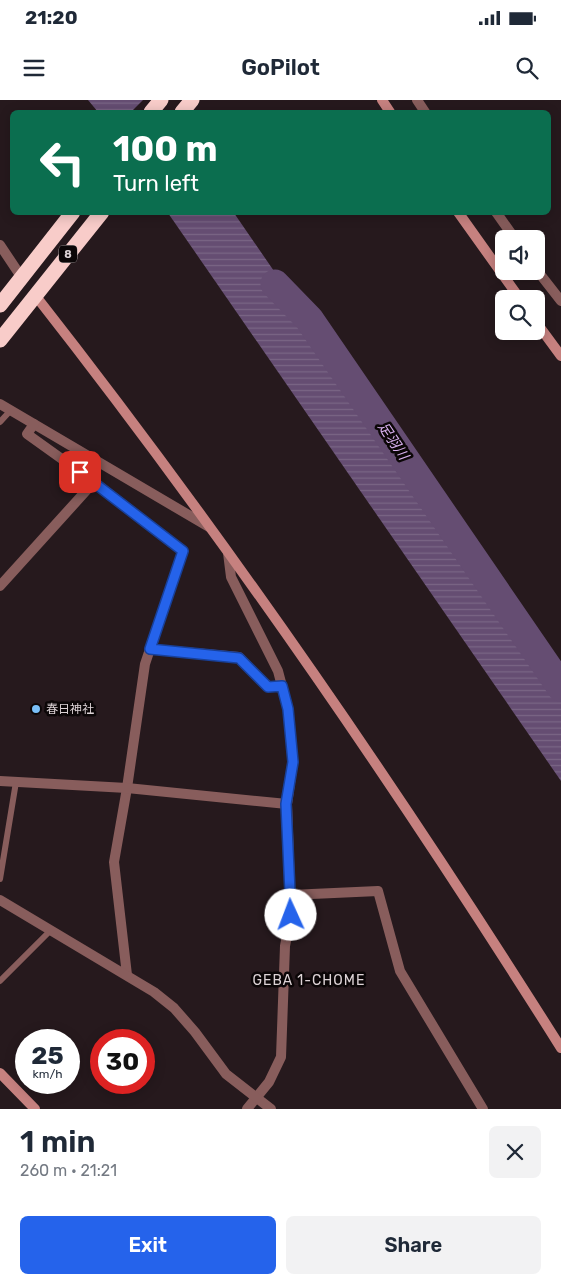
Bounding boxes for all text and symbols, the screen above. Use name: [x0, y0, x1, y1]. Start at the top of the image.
text: 21:20: [25, 6, 78, 29]
icon: menu: [20, 54, 48, 82]
text: GoPilot: [241, 54, 320, 81]
icon: search: [513, 54, 541, 82]
text: 100 m: [113, 128, 218, 170]
icon: left: [30, 130, 95, 195]
text: Turn left: [113, 170, 199, 197]
map controls: [495, 230, 545, 340]
button: sound: [495, 230, 545, 280]
road number: 8: [59, 246, 77, 262]
button: search: [495, 290, 545, 340]
water label: 足羽川: [374, 419, 413, 465]
pin: [59, 451, 101, 493]
icon: arrive: [66, 458, 94, 486]
place label: 春日神社: [46, 702, 94, 716]
marker: 春日神社: [30, 703, 42, 715]
position arrow: [264, 888, 316, 940]
district label: GEBA 1-CHOME: [253, 972, 365, 989]
speed limit sign: 30: [90, 1029, 155, 1094]
text: 25: [31, 1041, 64, 1070]
text: km/h: [33, 1067, 62, 1081]
text: 1 min: [20, 1124, 95, 1160]
button: close: [489, 1126, 541, 1178]
text: 260 m · 21:21: [20, 1161, 117, 1180]
button: Exit: [20, 1216, 276, 1274]
button: Share: [286, 1216, 541, 1274]

